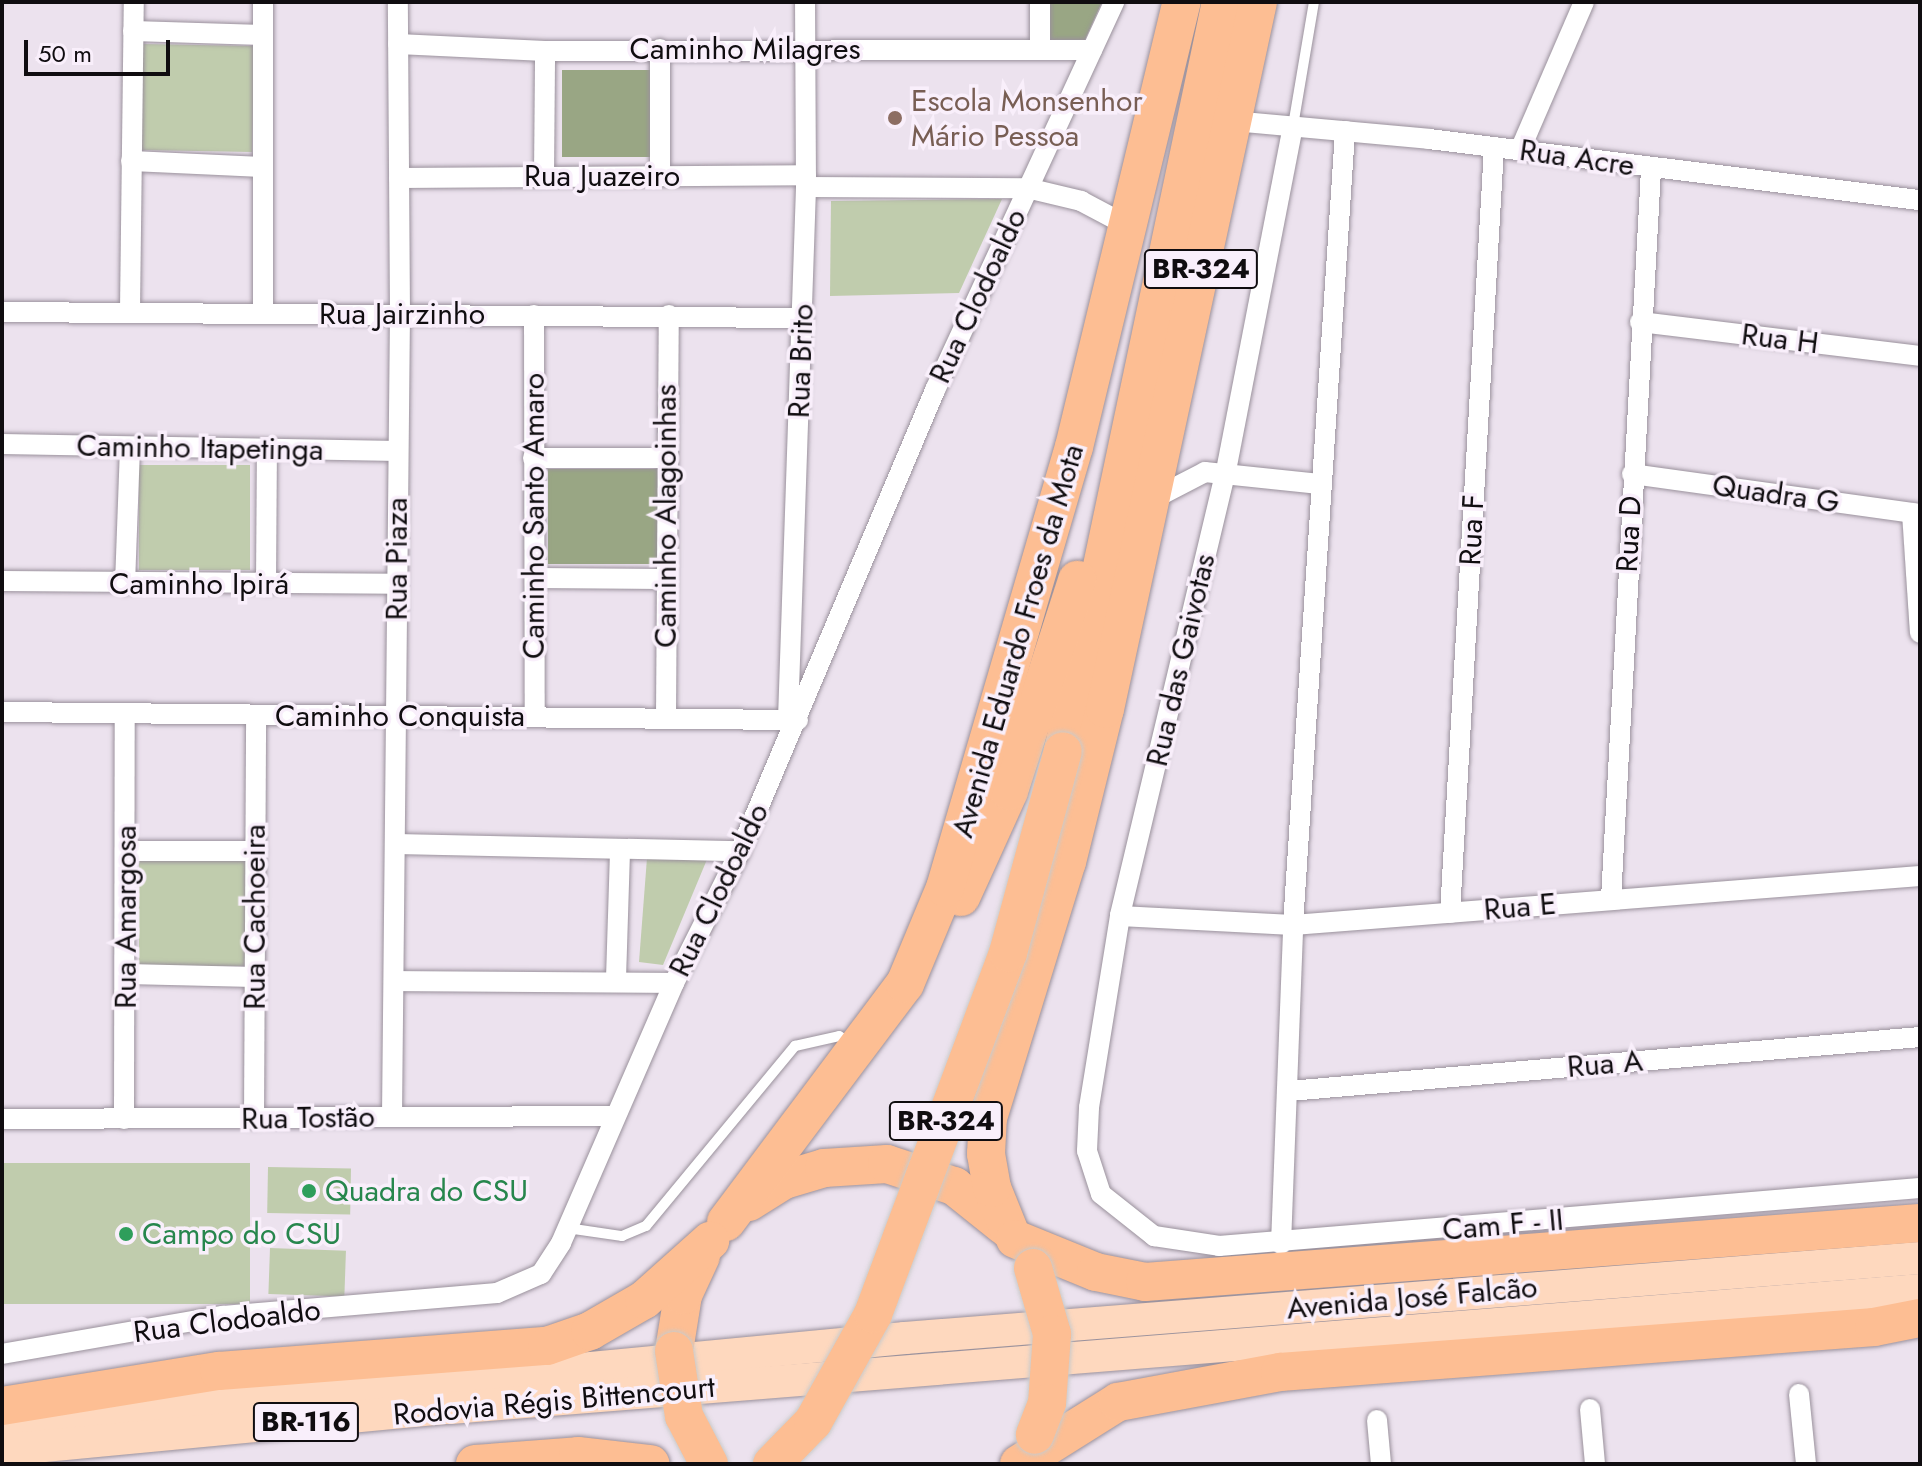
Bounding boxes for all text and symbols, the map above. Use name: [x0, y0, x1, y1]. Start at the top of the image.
scale bar: [28, 24, 174, 74]
street label: Caminho Milagres: [630, 31, 860, 67]
text: 50 m: [38, 36, 92, 71]
place label: Escola Monsenhor Mário Pessoa: [911, 83, 1143, 154]
marker: Escola Monsenhor Mário Pessoa: [886, 109, 904, 127]
street label: Rua Acre: [1517, 132, 1637, 184]
street label: Rua Juazeiro: [524, 158, 680, 194]
street label: Rua Clodoaldo: [922, 203, 1034, 389]
road number: BR-324: [1143, 245, 1259, 293]
street label: Rua Jairzinho: [319, 296, 485, 332]
street label: Rua Brito: [781, 303, 821, 419]
street label: Rua H: [1739, 316, 1821, 362]
street label: Caminho Santo Amaro: [516, 373, 552, 659]
street label: Caminho Alagoinhas: [648, 384, 684, 648]
street label: Caminho Itapetinga: [76, 428, 324, 468]
street label: Avenida Eduardo Froes da Mota: [945, 440, 1091, 842]
street label: Quadra G: [1710, 467, 1842, 521]
street label: Rua F: [1452, 494, 1492, 566]
street label: Rua D: [1609, 495, 1649, 573]
street label: Rua Piaza: [379, 498, 415, 620]
street label: Rua das Gaivotas: [1139, 550, 1223, 770]
street label: Caminho Ipirá: [109, 566, 289, 602]
street label: Caminho Conquista: [275, 698, 525, 734]
street label: Rua Clodoaldo: [662, 798, 776, 982]
street label: Rua Cachoeira: [237, 824, 273, 1010]
street label: Rua Amargosa: [108, 825, 144, 1009]
street label: Rua E: [1482, 886, 1558, 928]
street label: Rua A: [1566, 1043, 1644, 1085]
road number: BR-324: [888, 1097, 1004, 1145]
street label: Rua Tostão: [241, 1099, 375, 1137]
place label: Quadra do CSU: [325, 1173, 528, 1209]
marker: Quadra do CSU: [300, 1182, 318, 1200]
street label: Cam F - II: [1441, 1202, 1565, 1248]
place label: Campo do CSU: [142, 1216, 341, 1252]
marker: Campo do CSU: [117, 1225, 135, 1243]
street label: Avenida José Falcão: [1285, 1269, 1539, 1327]
street label: Rua Clodoaldo: [131, 1292, 323, 1350]
street label: Rodovia Régis Bittencourt: [392, 1369, 716, 1433]
road number: BR-116: [252, 1398, 360, 1446]

